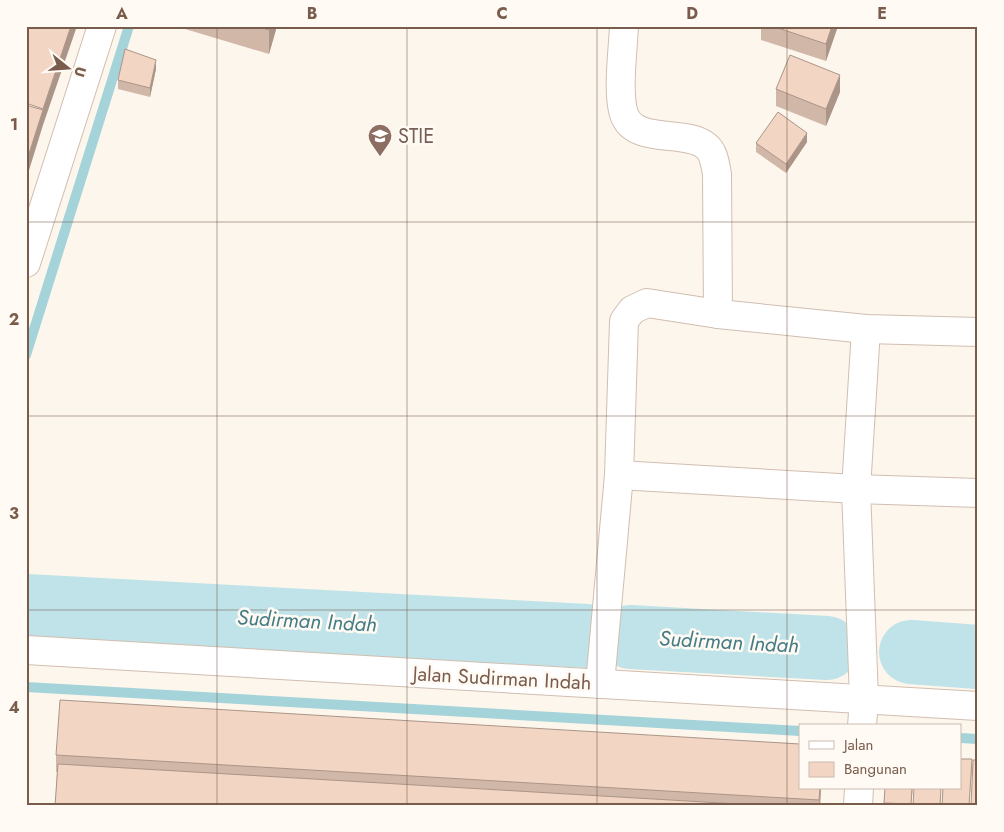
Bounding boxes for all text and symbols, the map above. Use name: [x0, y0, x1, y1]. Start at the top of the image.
text: A: [115, 2, 128, 25]
text: B: [307, 2, 317, 25]
text: C: [496, 2, 508, 25]
text: D: [686, 2, 698, 25]
text: E: [877, 2, 887, 25]
north arrow: [42, 42, 92, 92]
text: U: [69, 64, 91, 79]
text: 1: [10, 113, 18, 136]
place label: STIE: [398, 122, 434, 151]
school or university icon: STIE: [367, 123, 393, 157]
text: 2: [9, 308, 19, 331]
text: 3: [9, 502, 19, 525]
water label: Sudirman Indah: [236, 602, 378, 640]
water label: Sudirman Indah: [658, 623, 800, 661]
street label: Jalan Sudirman Indah: [409, 659, 592, 698]
text: 4: [8, 696, 20, 719]
legend: [799, 724, 962, 790]
text: Jalan: [842, 734, 873, 756]
text: Bangunan: [844, 758, 907, 780]

